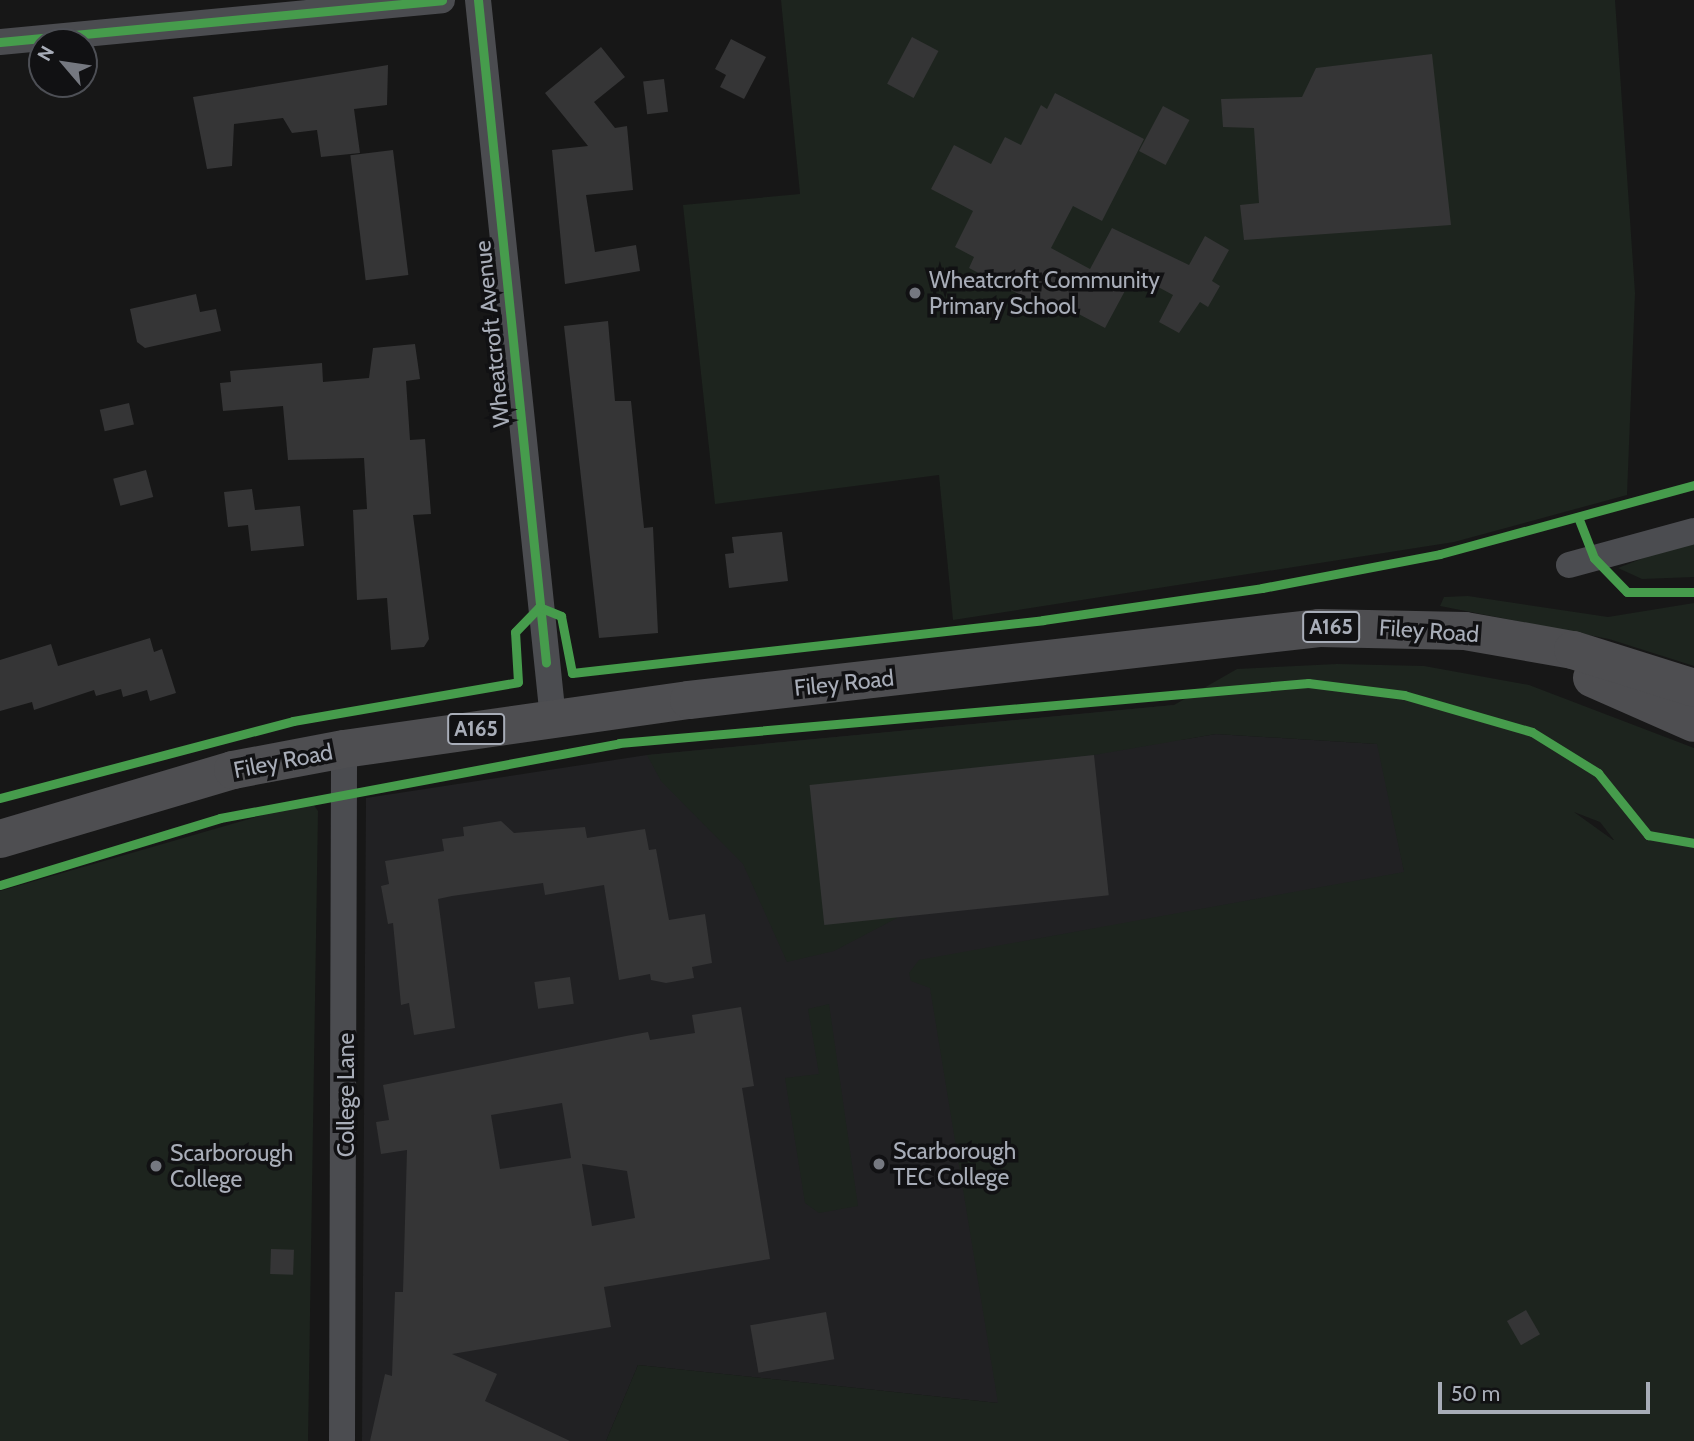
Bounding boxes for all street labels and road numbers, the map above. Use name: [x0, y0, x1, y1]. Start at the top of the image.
street label: Wheatcroft Avenue: [468, 239, 516, 429]
road number: A165: [1301, 610, 1361, 644]
street label: Filey Road: [1378, 614, 1480, 648]
street label: Filey Road: [793, 664, 895, 702]
road number: A165: [446, 712, 506, 746]
street label: Filey Road: [231, 738, 335, 784]
street label: College Lane: [332, 1033, 360, 1157]

